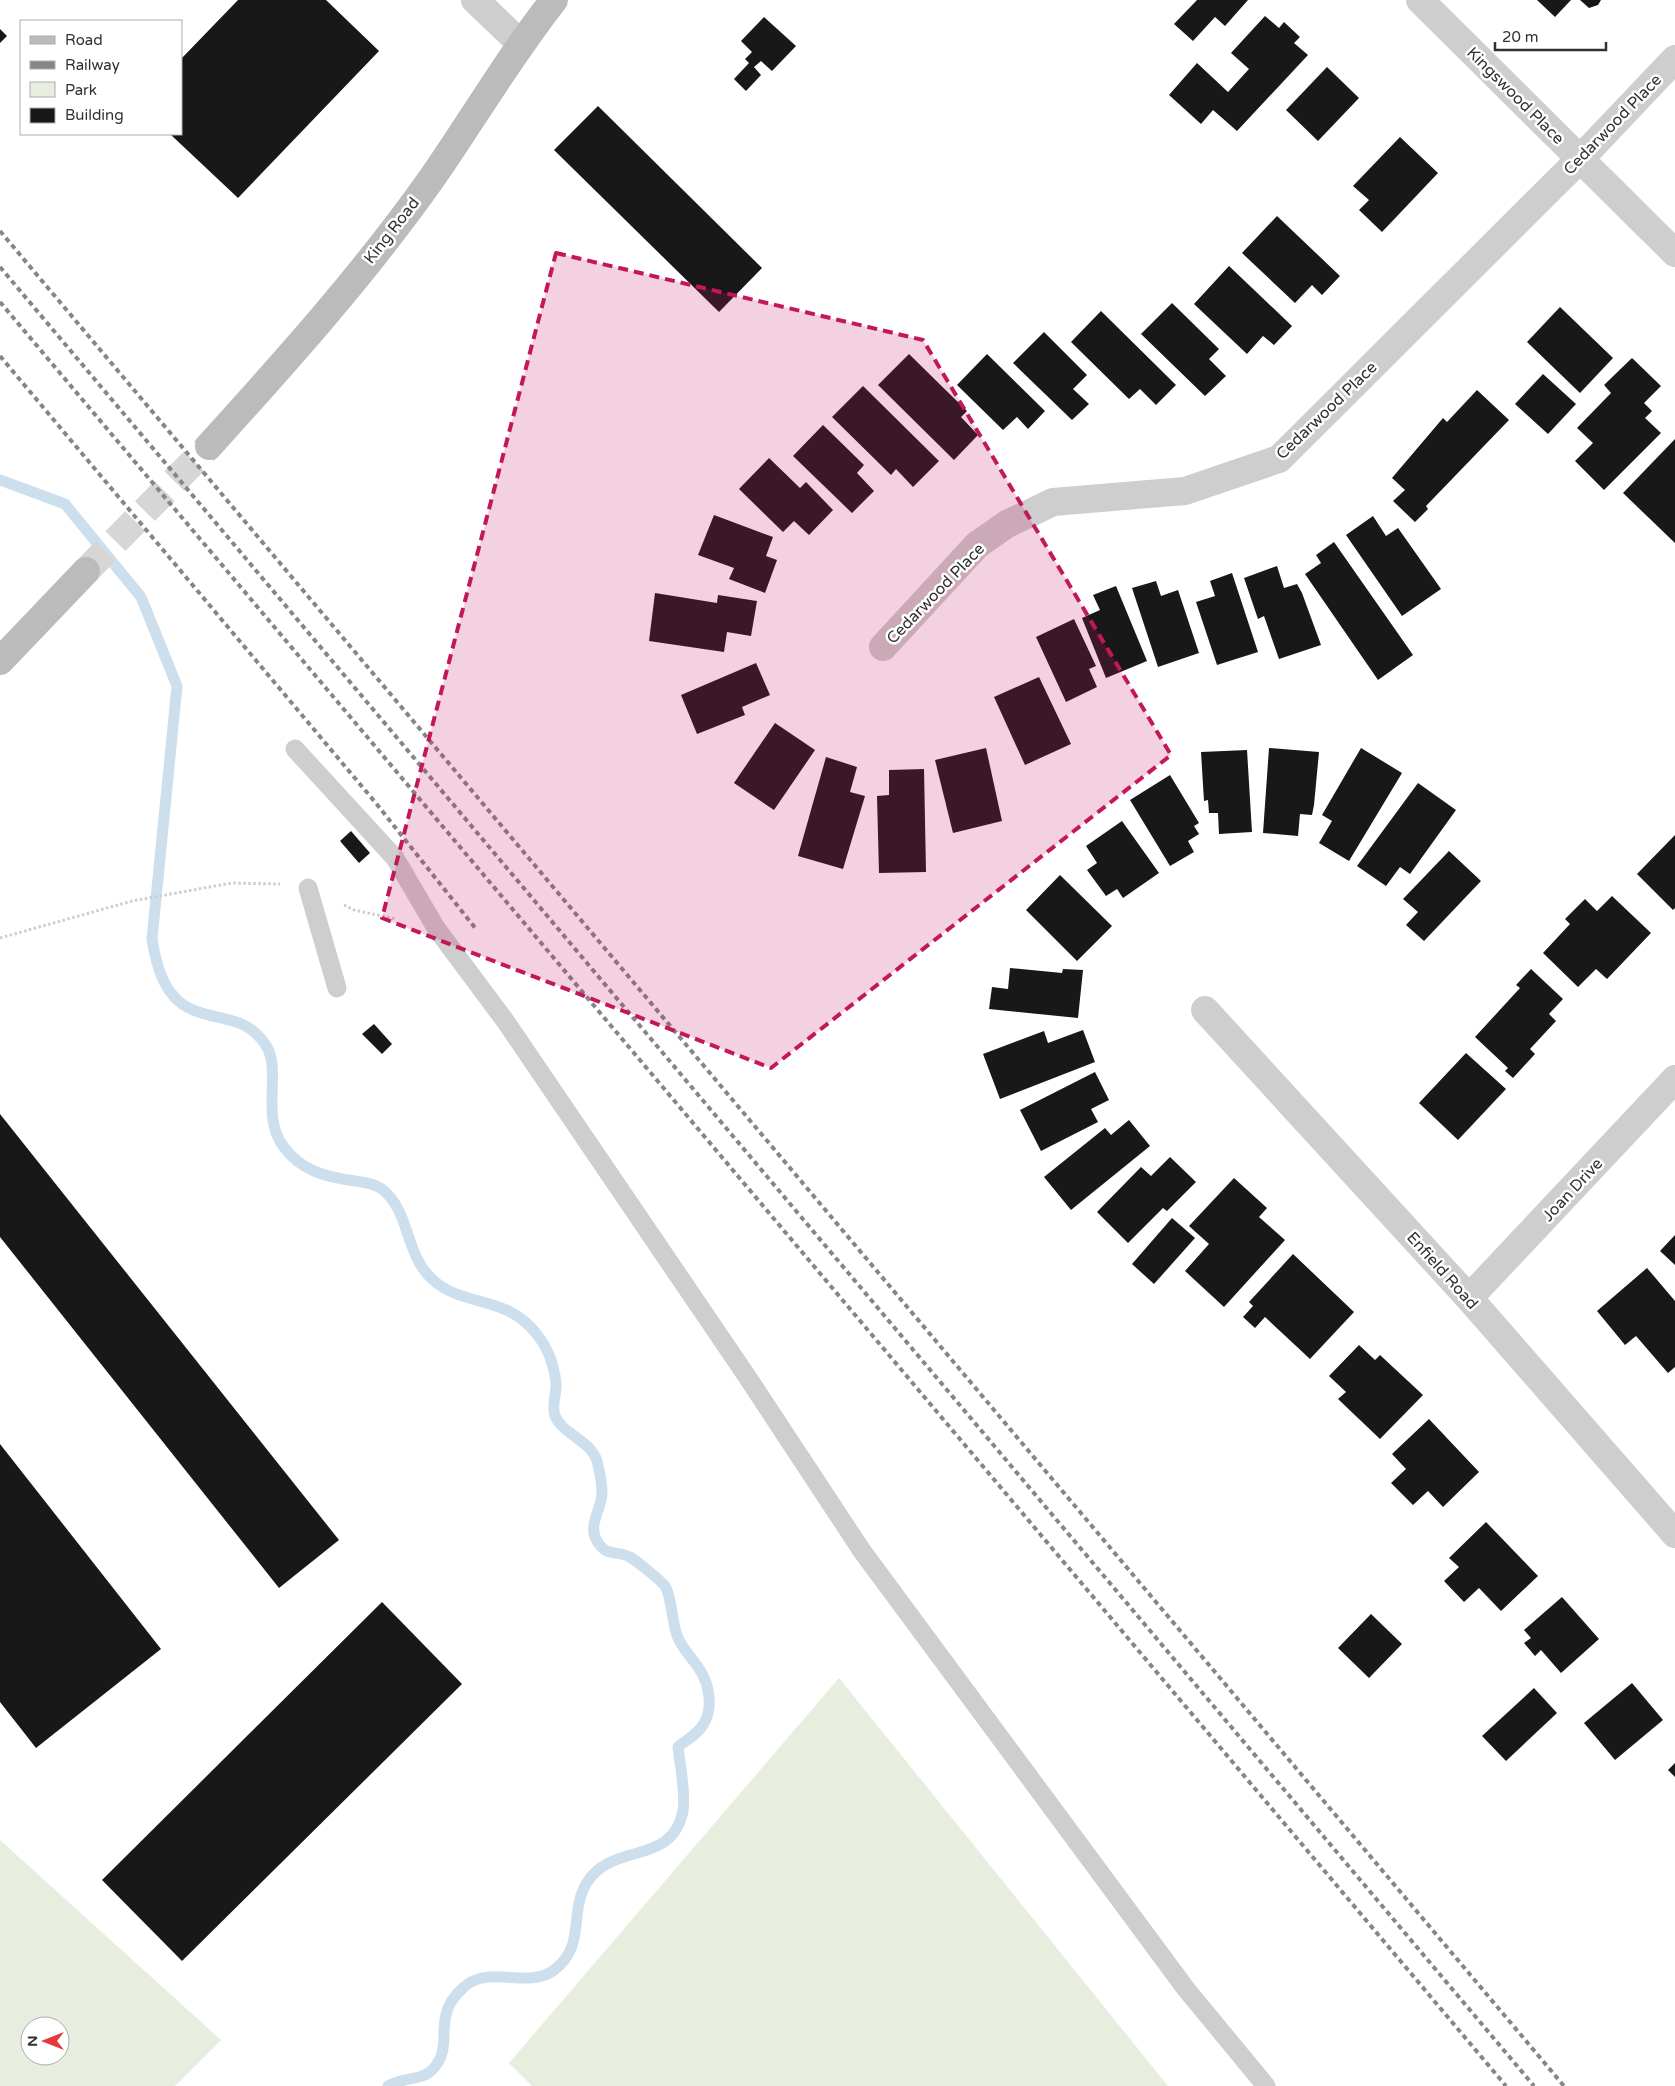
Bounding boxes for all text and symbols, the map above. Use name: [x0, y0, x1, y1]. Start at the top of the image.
legend: [20, 20, 182, 135]
scale bar: [1495, 20, 1606, 52]
text: 20 m: [1502, 28, 1539, 46]
text: Road: [65, 31, 103, 49]
street label: Kingswood Place: [1462, 43, 1568, 149]
text: Railway: [65, 56, 120, 74]
street label: Cedarwood Place: [1559, 70, 1666, 179]
text: Park: [65, 81, 97, 99]
text: Building: [65, 106, 124, 124]
street label: King Road: [360, 193, 424, 268]
street label: Cedarwood Place: [1272, 357, 1381, 464]
street label: Cedarwood Place: [882, 539, 989, 648]
street label: Joan Drive: [1538, 1154, 1607, 1226]
street label: Enfield Road: [1402, 1228, 1482, 1314]
north arrow: [20, 2016, 70, 2066]
text: N: [24, 2035, 41, 2047]

